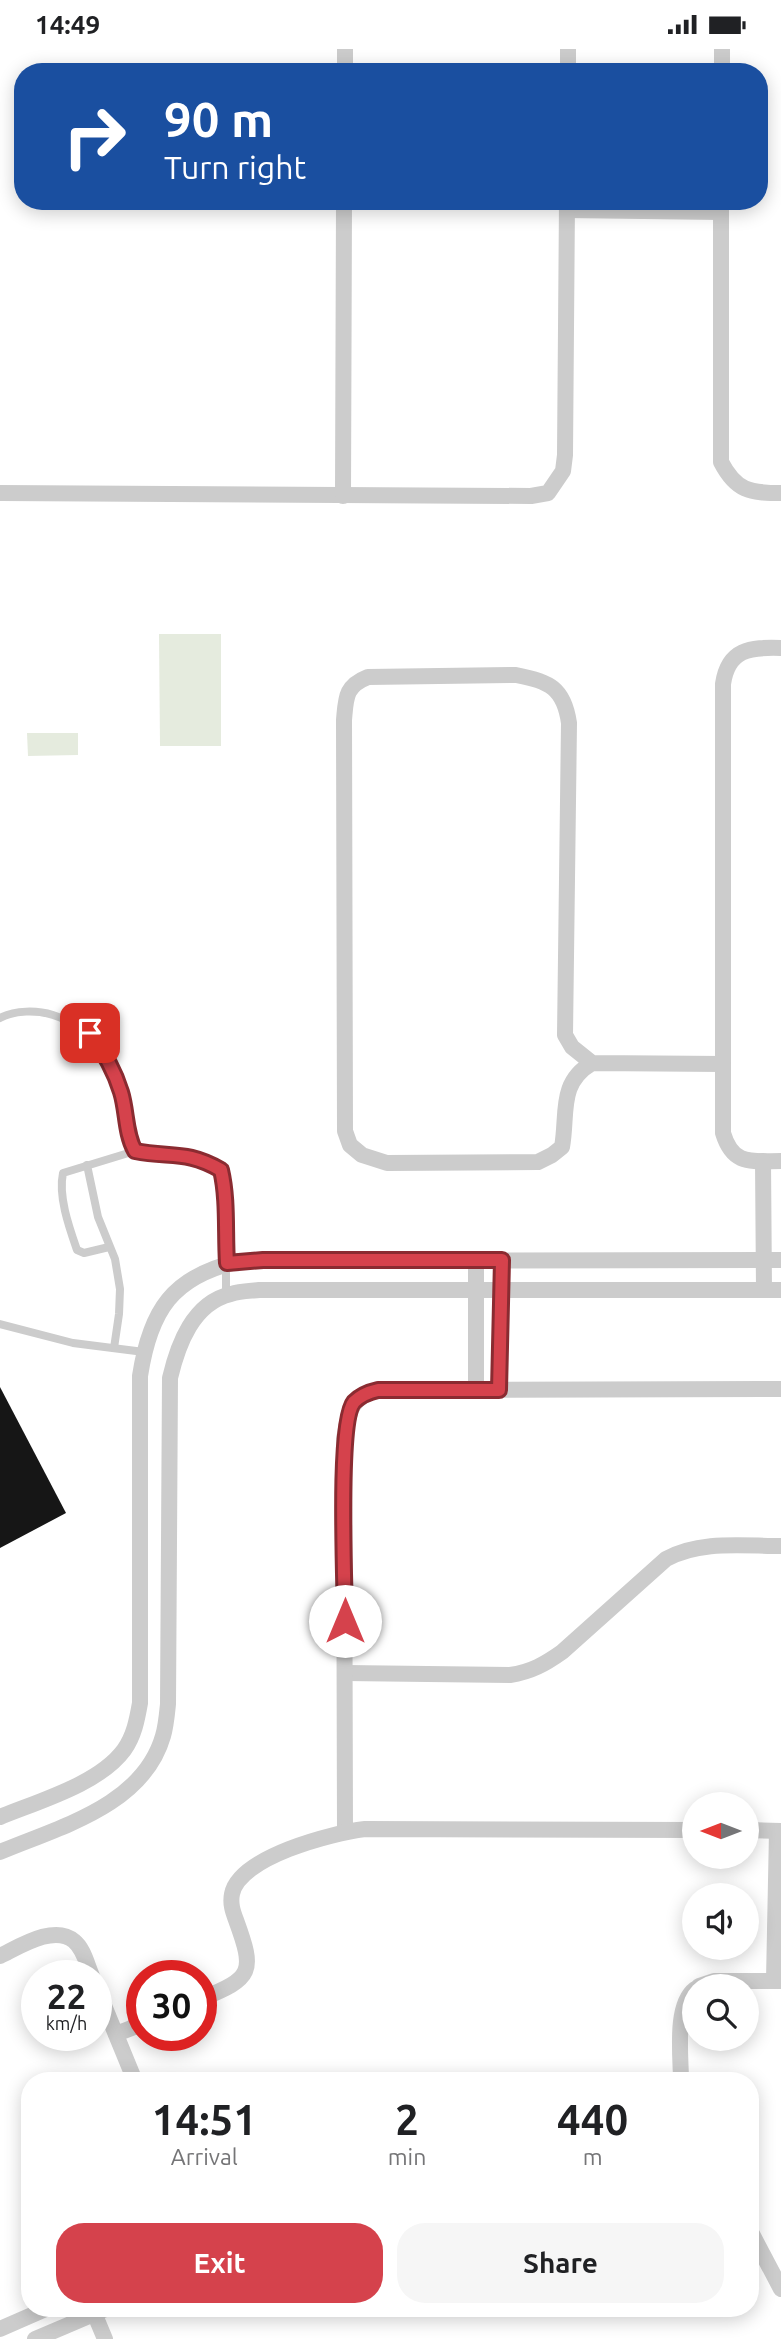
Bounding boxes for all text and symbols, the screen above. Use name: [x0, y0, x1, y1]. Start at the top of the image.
text: 14:49: [35, 10, 100, 39]
icon: right: [49, 91, 140, 182]
text: 90 m: [164, 91, 273, 146]
text: Turn right: [164, 149, 306, 185]
pin: [60, 1003, 120, 1063]
icon: arrive: [71, 1014, 109, 1052]
position arrow: [308, 1584, 382, 1658]
north arrow: [682, 1792, 760, 1869]
map controls: [682, 1792, 759, 2051]
button: sound: [682, 1883, 759, 1960]
speed limit sign: 30: [126, 1960, 217, 2051]
button: search: [682, 1974, 759, 2051]
text: 22: [47, 1976, 86, 2016]
text: km/h: [46, 2013, 87, 2033]
text: 14:51: [152, 2096, 257, 2143]
text: 2: [395, 2096, 419, 2143]
text: 440: [557, 2096, 628, 2143]
text: Arrival: [171, 2144, 238, 2169]
text: min: [388, 2144, 426, 2169]
text: m: [583, 2144, 603, 2169]
button: Exit: [56, 2223, 383, 2303]
button: Share: [397, 2223, 724, 2303]

